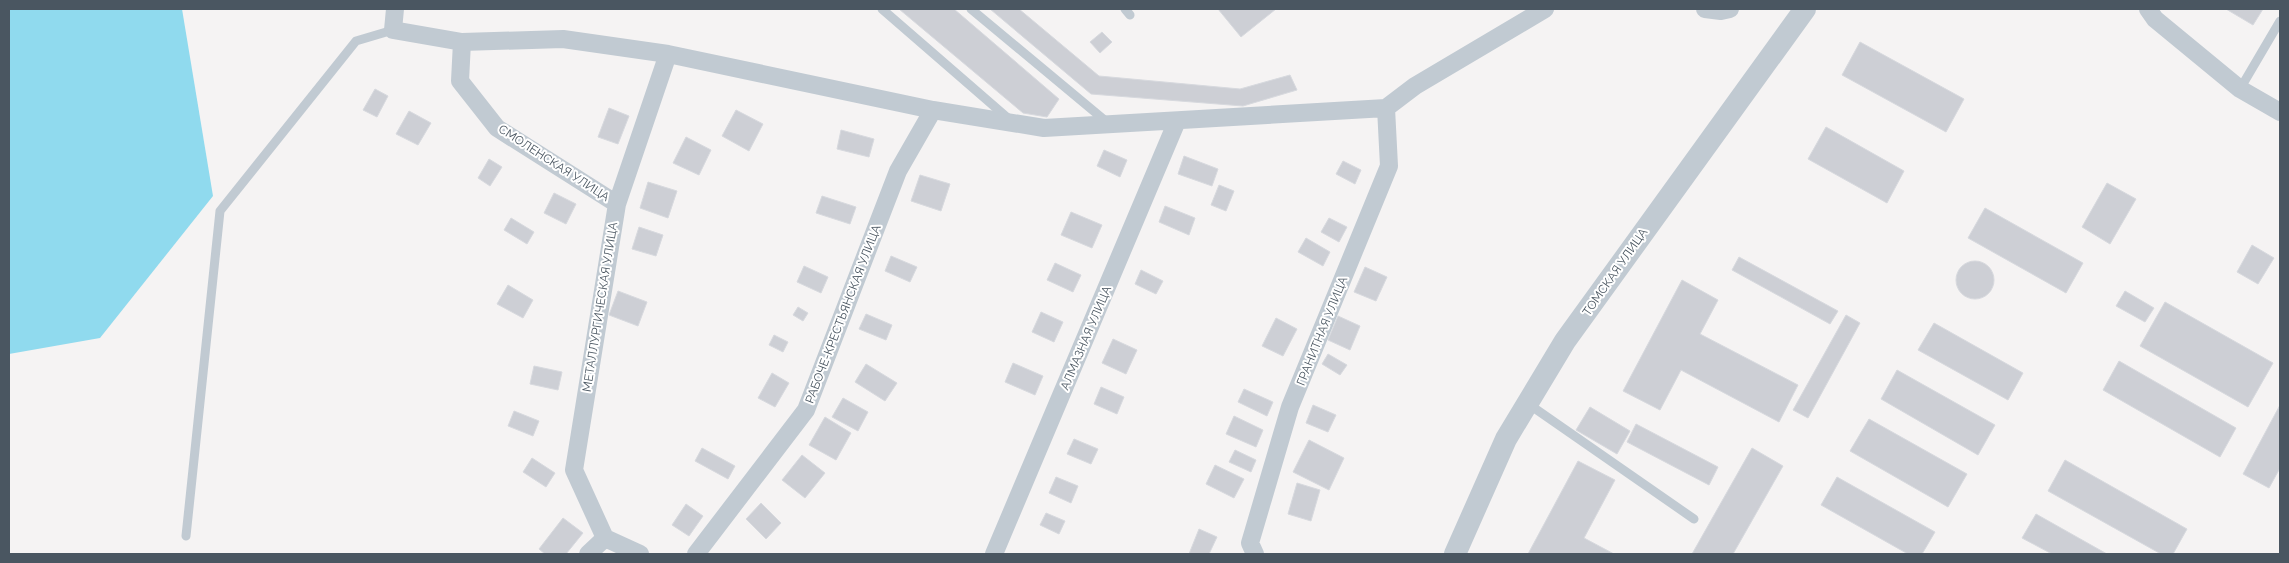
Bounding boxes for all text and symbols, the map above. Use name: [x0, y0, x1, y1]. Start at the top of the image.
street label: СМОЛЕНСКАЯ УЛИЦА: [496, 122, 612, 204]
street label: МЕТАЛЛУРГИЧЕСКАЯ УЛИЦА: [580, 221, 620, 393]
street label: РАБОЧЕ-КРЕСТЬЯНСКАЯ УЛИЦА: [802, 223, 884, 405]
street label: ТОМСКАЯ УЛИЦА: [1580, 226, 1650, 318]
street label: ГРАНИТНАЯ УЛИЦА: [1294, 274, 1350, 388]
street label: АЛМАЗНАЯ УЛИЦА: [1058, 284, 1114, 392]

